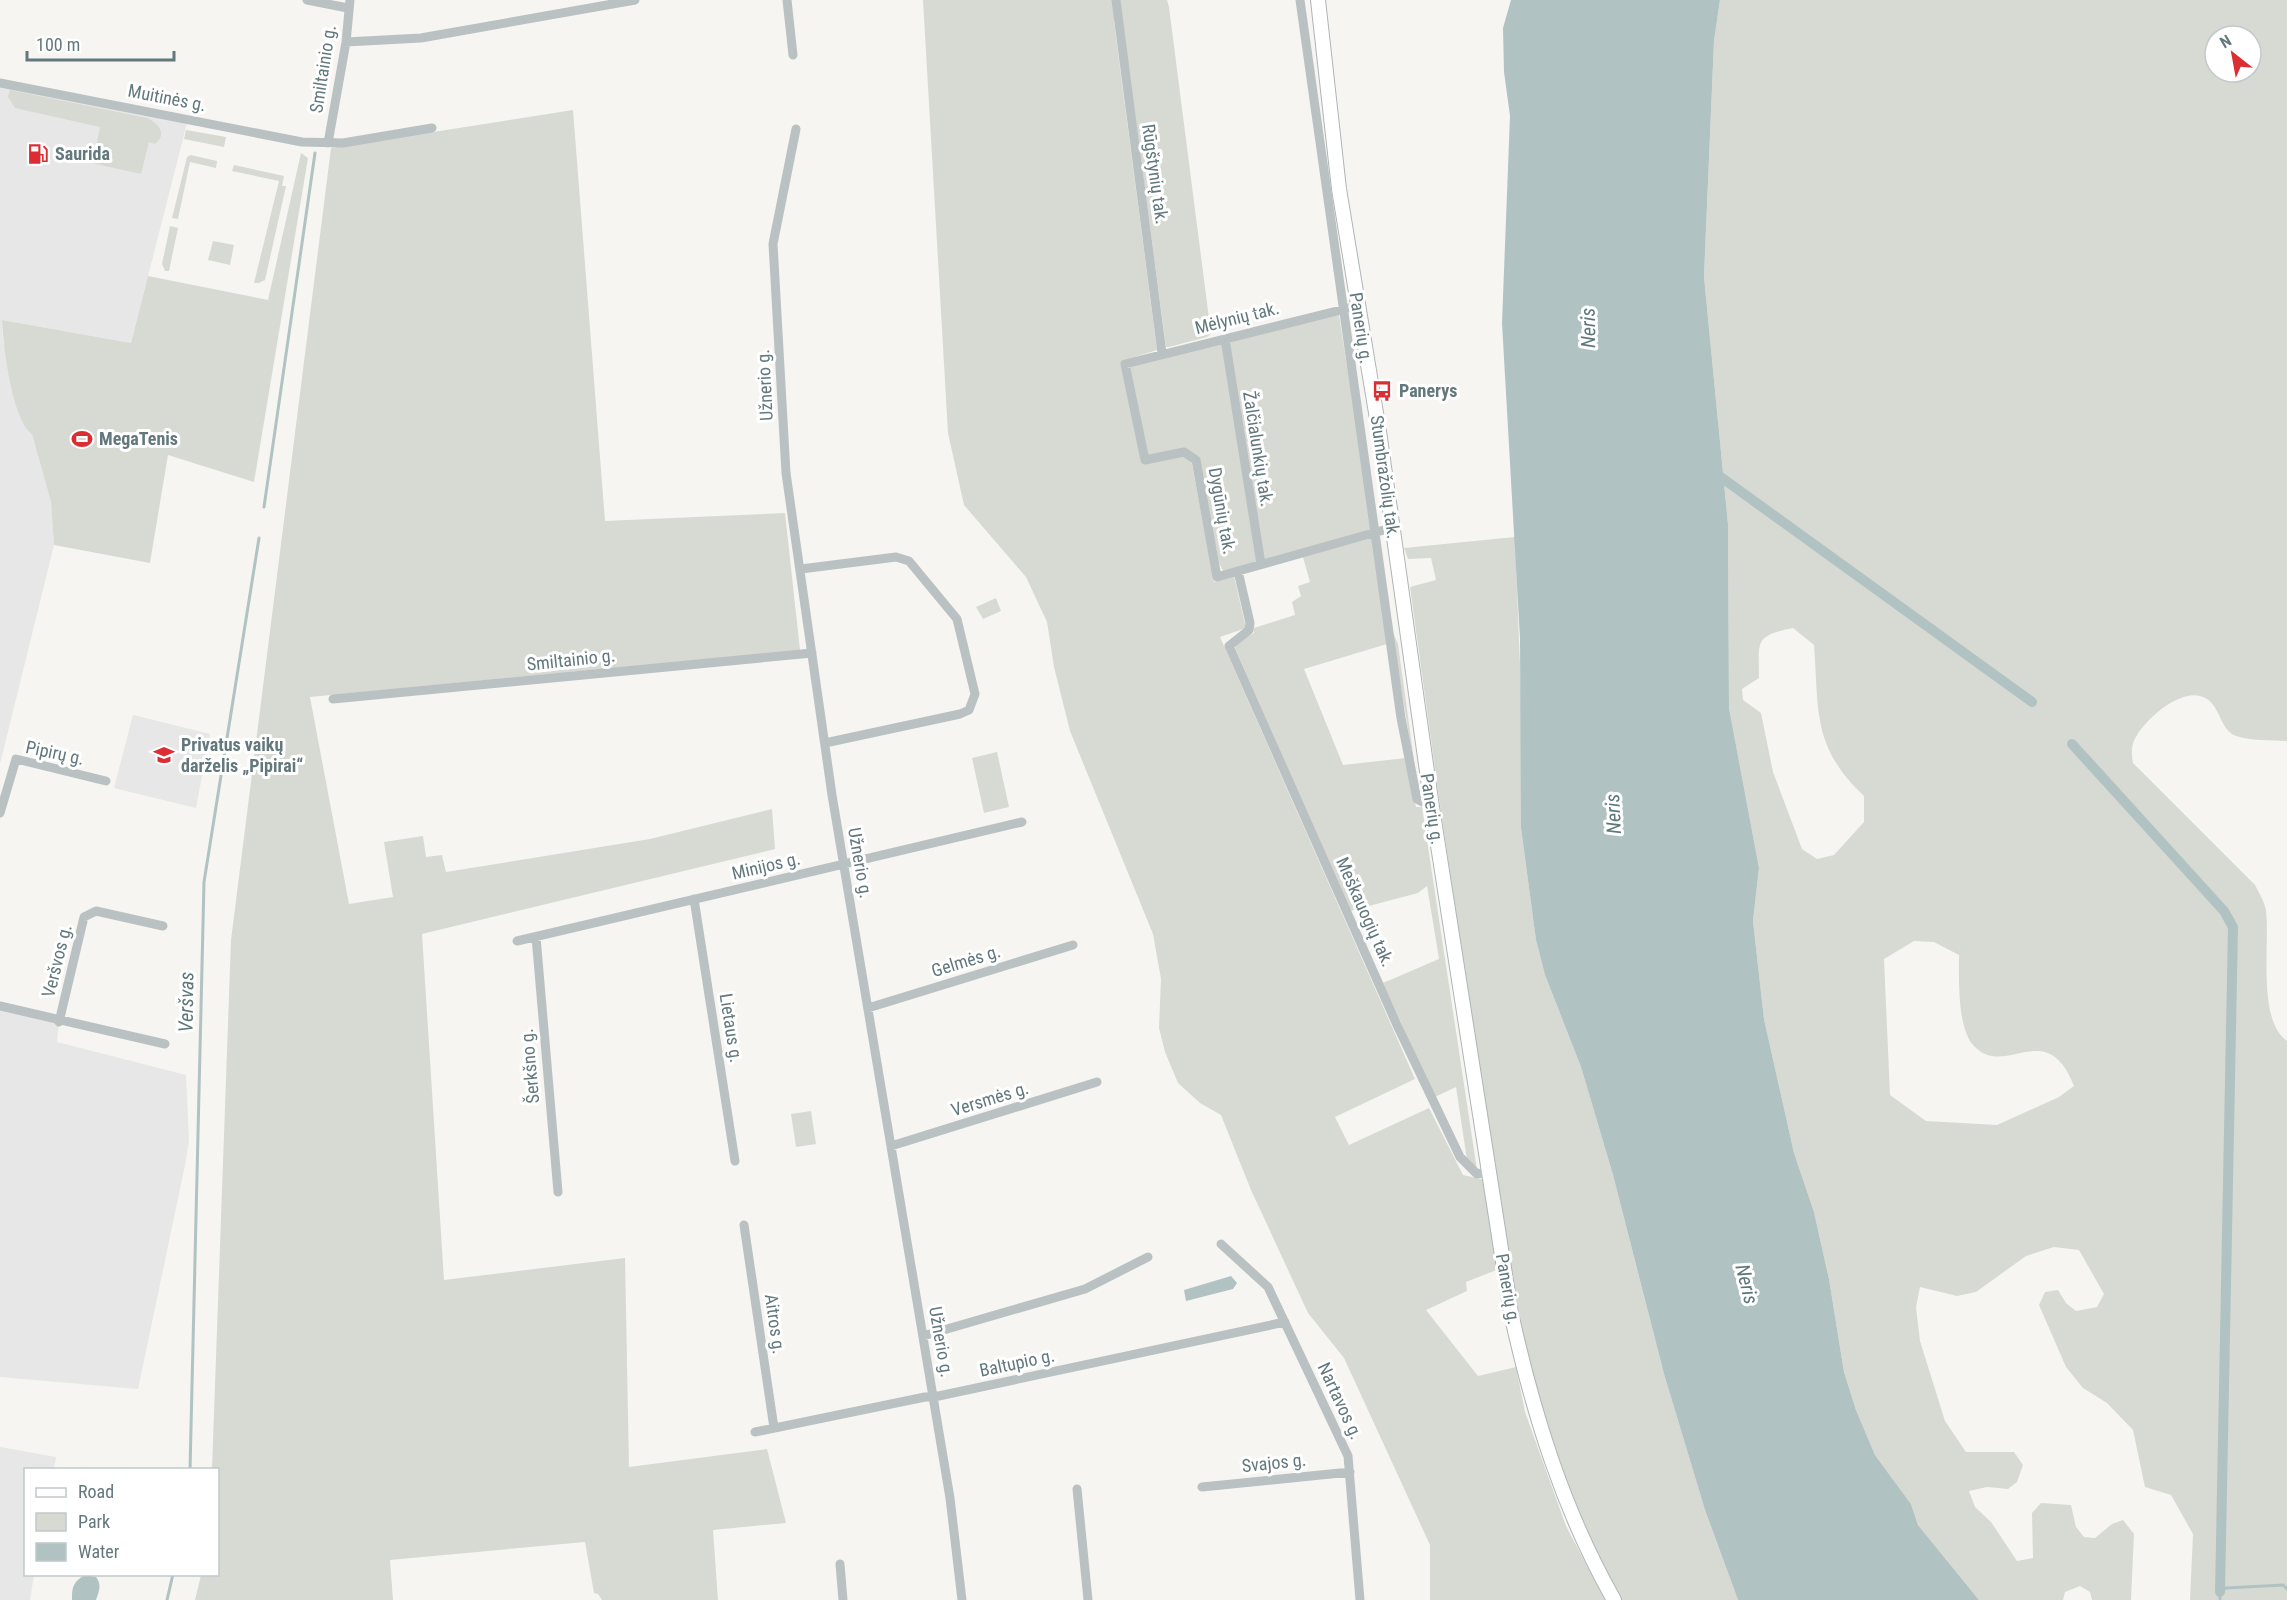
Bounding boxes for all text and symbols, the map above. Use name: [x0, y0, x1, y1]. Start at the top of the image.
street label: Smiltainio g.: [305, 23, 340, 114]
scale bar: [27, 24, 174, 62]
north arrow: [2203, 24, 2263, 84]
text: N: [2216, 31, 2235, 52]
text: 100 m: [36, 34, 80, 55]
street label: Muitinės g.: [126, 80, 208, 115]
street label: Rūgštynių tak.: [1138, 123, 1173, 225]
fuel station icon: Saurida: [26, 142, 50, 166]
place label: Saurida: [55, 143, 110, 164]
street label: Panerių g.: [1346, 291, 1377, 365]
street label: Mėlynių tak.: [1193, 297, 1281, 338]
water label: Neris: [1576, 307, 1600, 348]
street label: Užnerio g.: [752, 349, 777, 421]
bus stop icon: Panerys: [1370, 379, 1394, 403]
place label: Panerys: [1399, 380, 1457, 401]
street label: Žalčialunkių tak.: [1239, 390, 1278, 508]
street label: Stumbražolių tak.: [1366, 414, 1405, 540]
sports icon: MegaTenis: [70, 427, 94, 451]
place label: MegaTenis: [99, 428, 178, 449]
street label: Dygūnių tak.: [1205, 466, 1240, 556]
street label: Smiltainio g.: [526, 644, 616, 675]
place label: Privatus vaikų darželis „Pipirai“: [181, 734, 303, 776]
street label: Pipirų g.: [24, 736, 86, 769]
school or university icon: Privatus vaikų darželis „Pipirai“: [152, 743, 176, 767]
street label: Panerių g.: [1417, 772, 1448, 846]
water label: Neris: [1600, 793, 1626, 835]
street label: Užnerio g.: [844, 826, 877, 900]
street label: Minijos g.: [730, 847, 802, 884]
street label: Meškauogių tak.: [1332, 854, 1399, 970]
street label: Veršvos g.: [37, 922, 76, 1000]
street label: Gelmės g.: [929, 940, 1003, 981]
water label: Veršvas: [173, 971, 199, 1033]
street label: Lietaus g.: [716, 992, 747, 1064]
street label: Šerkšno g.: [516, 1028, 543, 1104]
street label: Versmės g.: [949, 1077, 1031, 1120]
street label: Panerių g.: [1492, 1252, 1525, 1326]
water label: Neris: [1730, 1262, 1764, 1307]
street label: Aitros g.: [761, 1293, 790, 1355]
street label: Užnerio g.: [925, 1305, 958, 1379]
street label: Baltupio g.: [977, 1344, 1056, 1381]
street label: Nartavos g.: [1314, 1359, 1367, 1442]
street label: Svajos g.: [1241, 1449, 1307, 1476]
legend: [24, 1468, 219, 1576]
text: Road: [78, 1481, 114, 1502]
text: Park: [78, 1511, 110, 1532]
text: Water: [78, 1541, 120, 1562]

